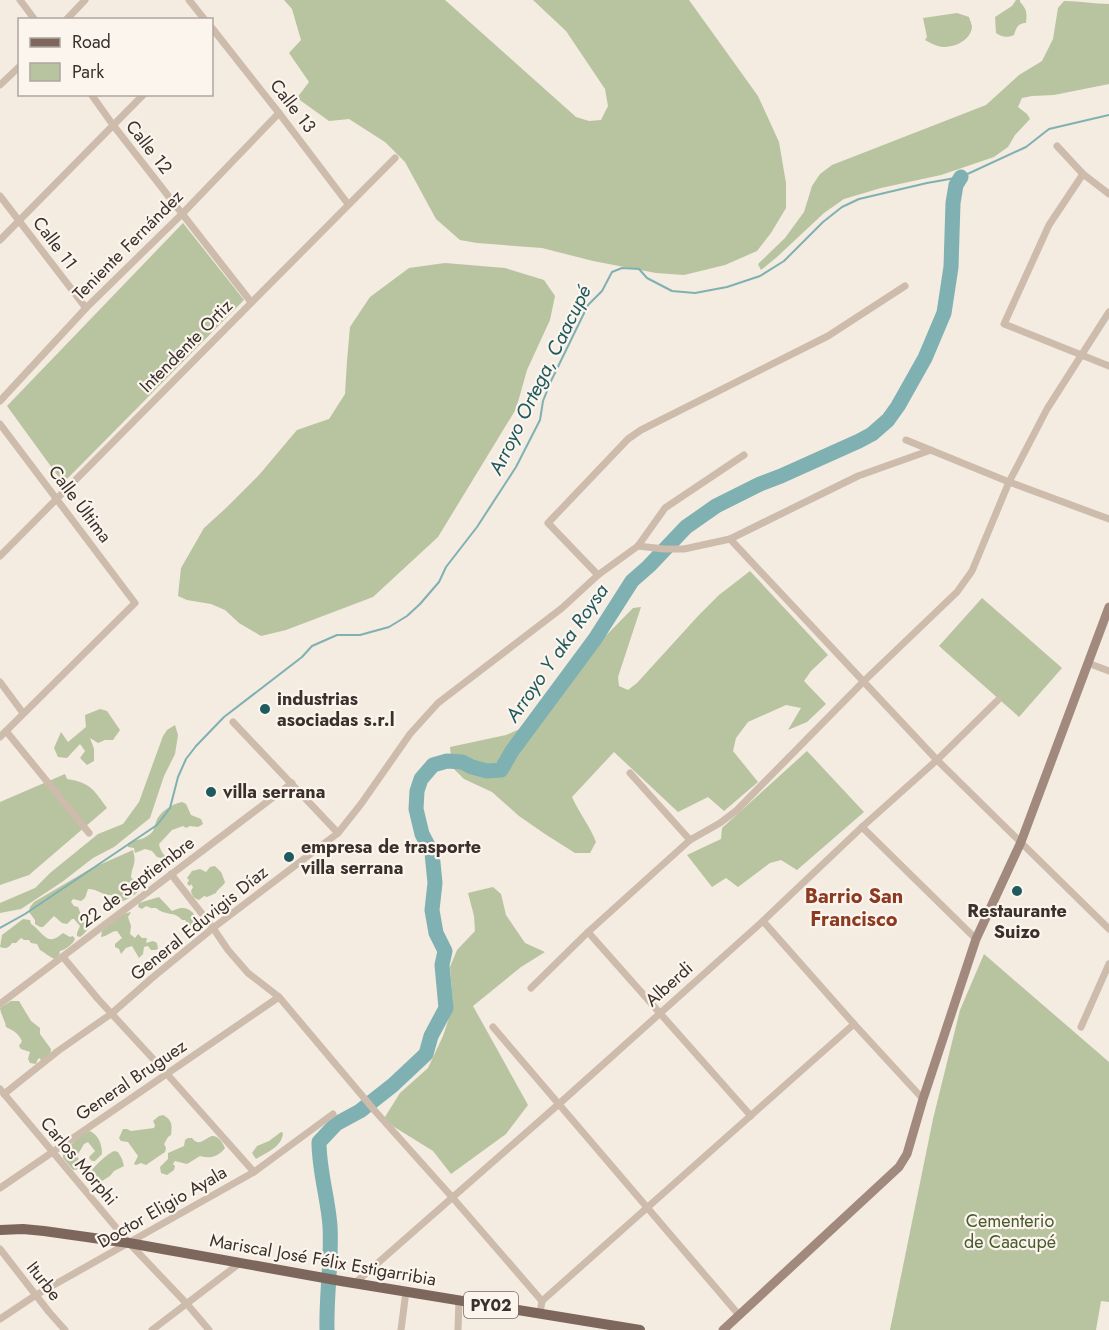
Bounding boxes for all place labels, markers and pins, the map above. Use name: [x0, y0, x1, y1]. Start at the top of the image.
place label: industrias asociadas s.r.l: [277, 686, 395, 733]
marker: industrias asociadas s.r.l: [258, 702, 272, 716]
place label: villa serrana: [222, 779, 325, 805]
marker: villa serrana: [204, 785, 218, 799]
place label: empresa de trasporte villa serrana: [300, 834, 481, 881]
marker: empresa de trasporte villa serrana: [282, 850, 296, 864]
marker: Restaurante Suizo: [1010, 884, 1024, 898]
place label: Restaurante Suizo: [967, 898, 1067, 945]

